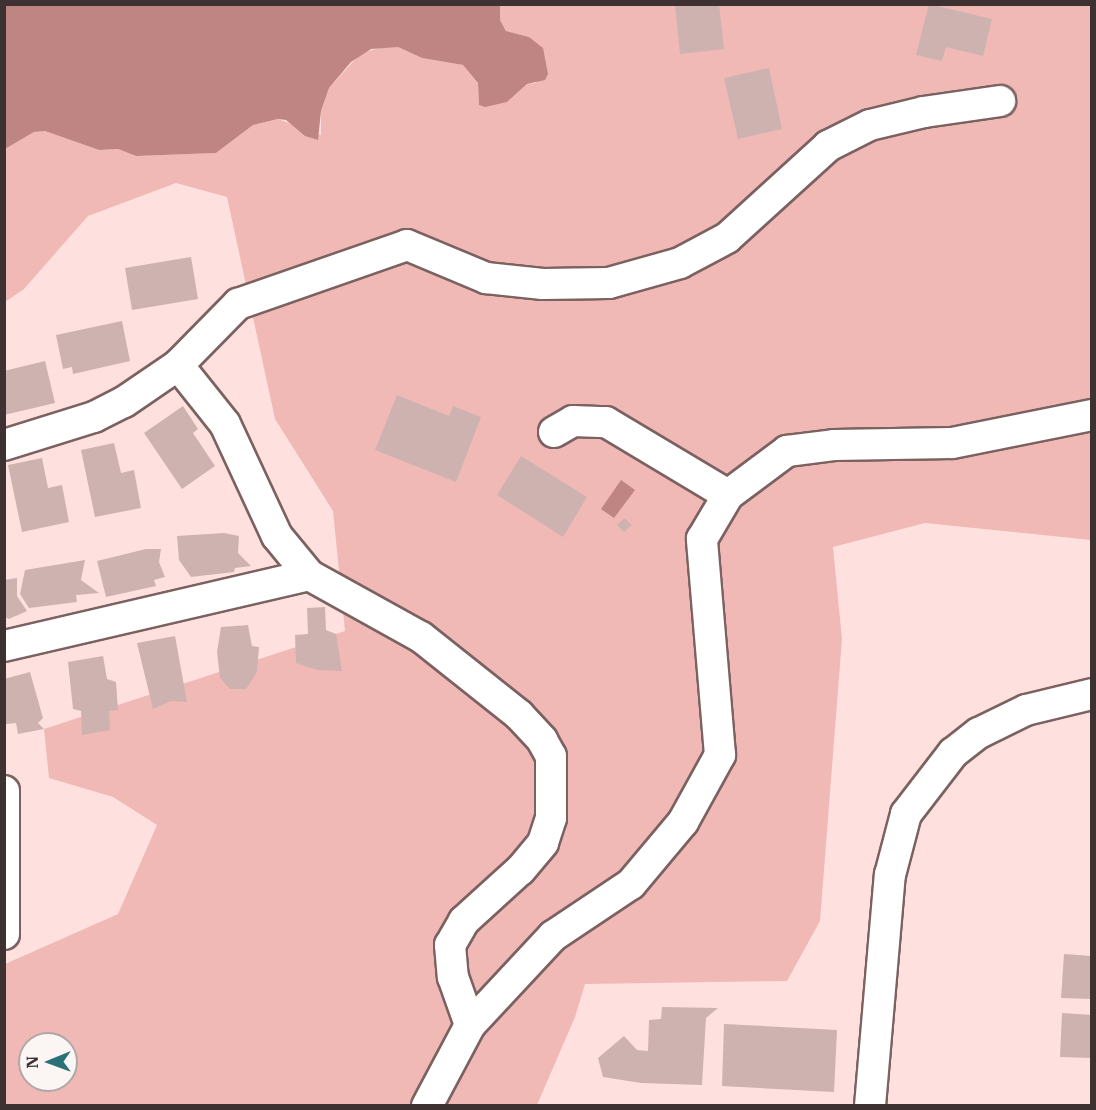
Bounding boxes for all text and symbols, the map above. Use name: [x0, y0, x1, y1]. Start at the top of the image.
north arrow: [18, 1032, 78, 1092]
text: N: [22, 1056, 42, 1069]

